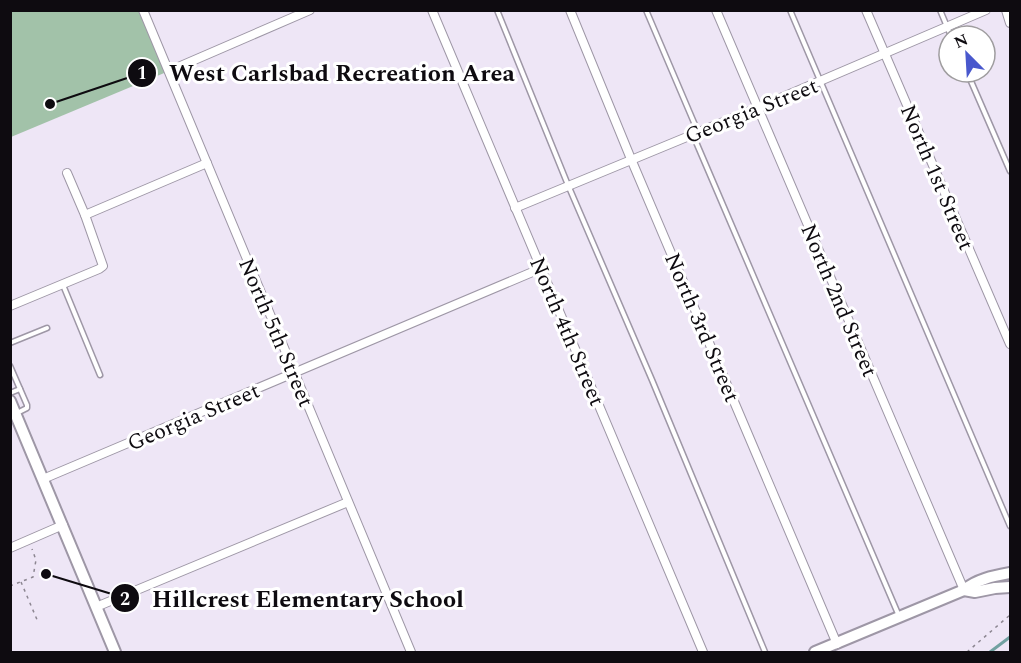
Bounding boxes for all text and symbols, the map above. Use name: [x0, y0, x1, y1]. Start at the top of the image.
north arrow: [937, 24, 997, 84]
text: N: [950, 28, 972, 55]
callout: West Carlsbad Recreation Area: [127, 52, 527, 94]
text: West Carlsbad Recreation Area: [169, 56, 516, 92]
text: 1: [137, 60, 147, 87]
street label: Georgia Street: [680, 70, 823, 153]
street label: North 1st Street: [891, 100, 982, 256]
street label: North 2nd Street: [791, 219, 886, 383]
street label: North 3rd Street: [655, 248, 748, 408]
street label: North 4th Street: [520, 252, 613, 411]
street label: North 5th Street: [229, 253, 322, 412]
street label: Georgia Street: [122, 375, 265, 460]
callout: Hillcrest Elementary School: [110, 577, 476, 619]
text: Hillcrest Elementary School: [152, 582, 464, 618]
text: 2: [120, 586, 130, 613]

